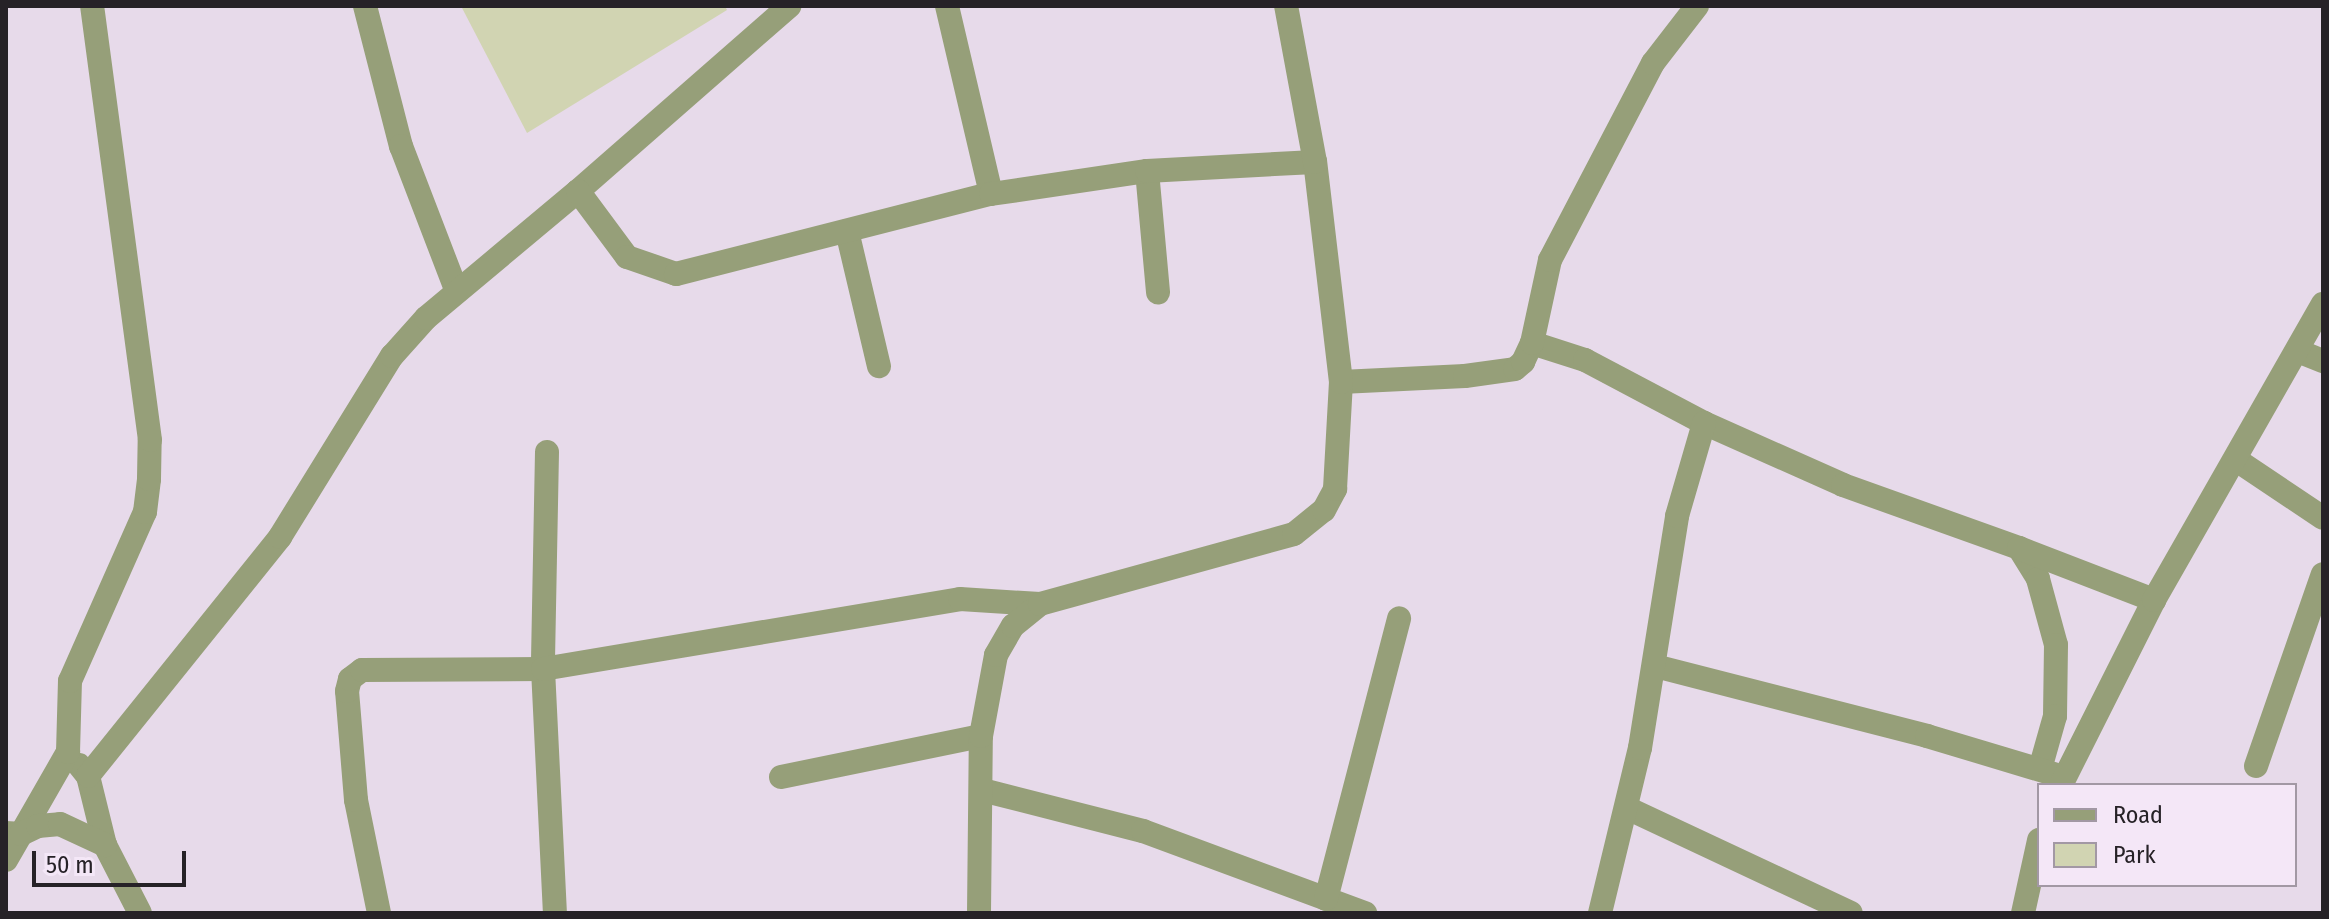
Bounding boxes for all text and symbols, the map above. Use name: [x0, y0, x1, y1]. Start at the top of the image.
legend: [2037, 783, 2297, 887]
text: Road: [2113, 801, 2163, 829]
scale bar: [36, 835, 190, 885]
text: Park: [2113, 841, 2156, 869]
text: 50 m: [46, 851, 94, 879]

